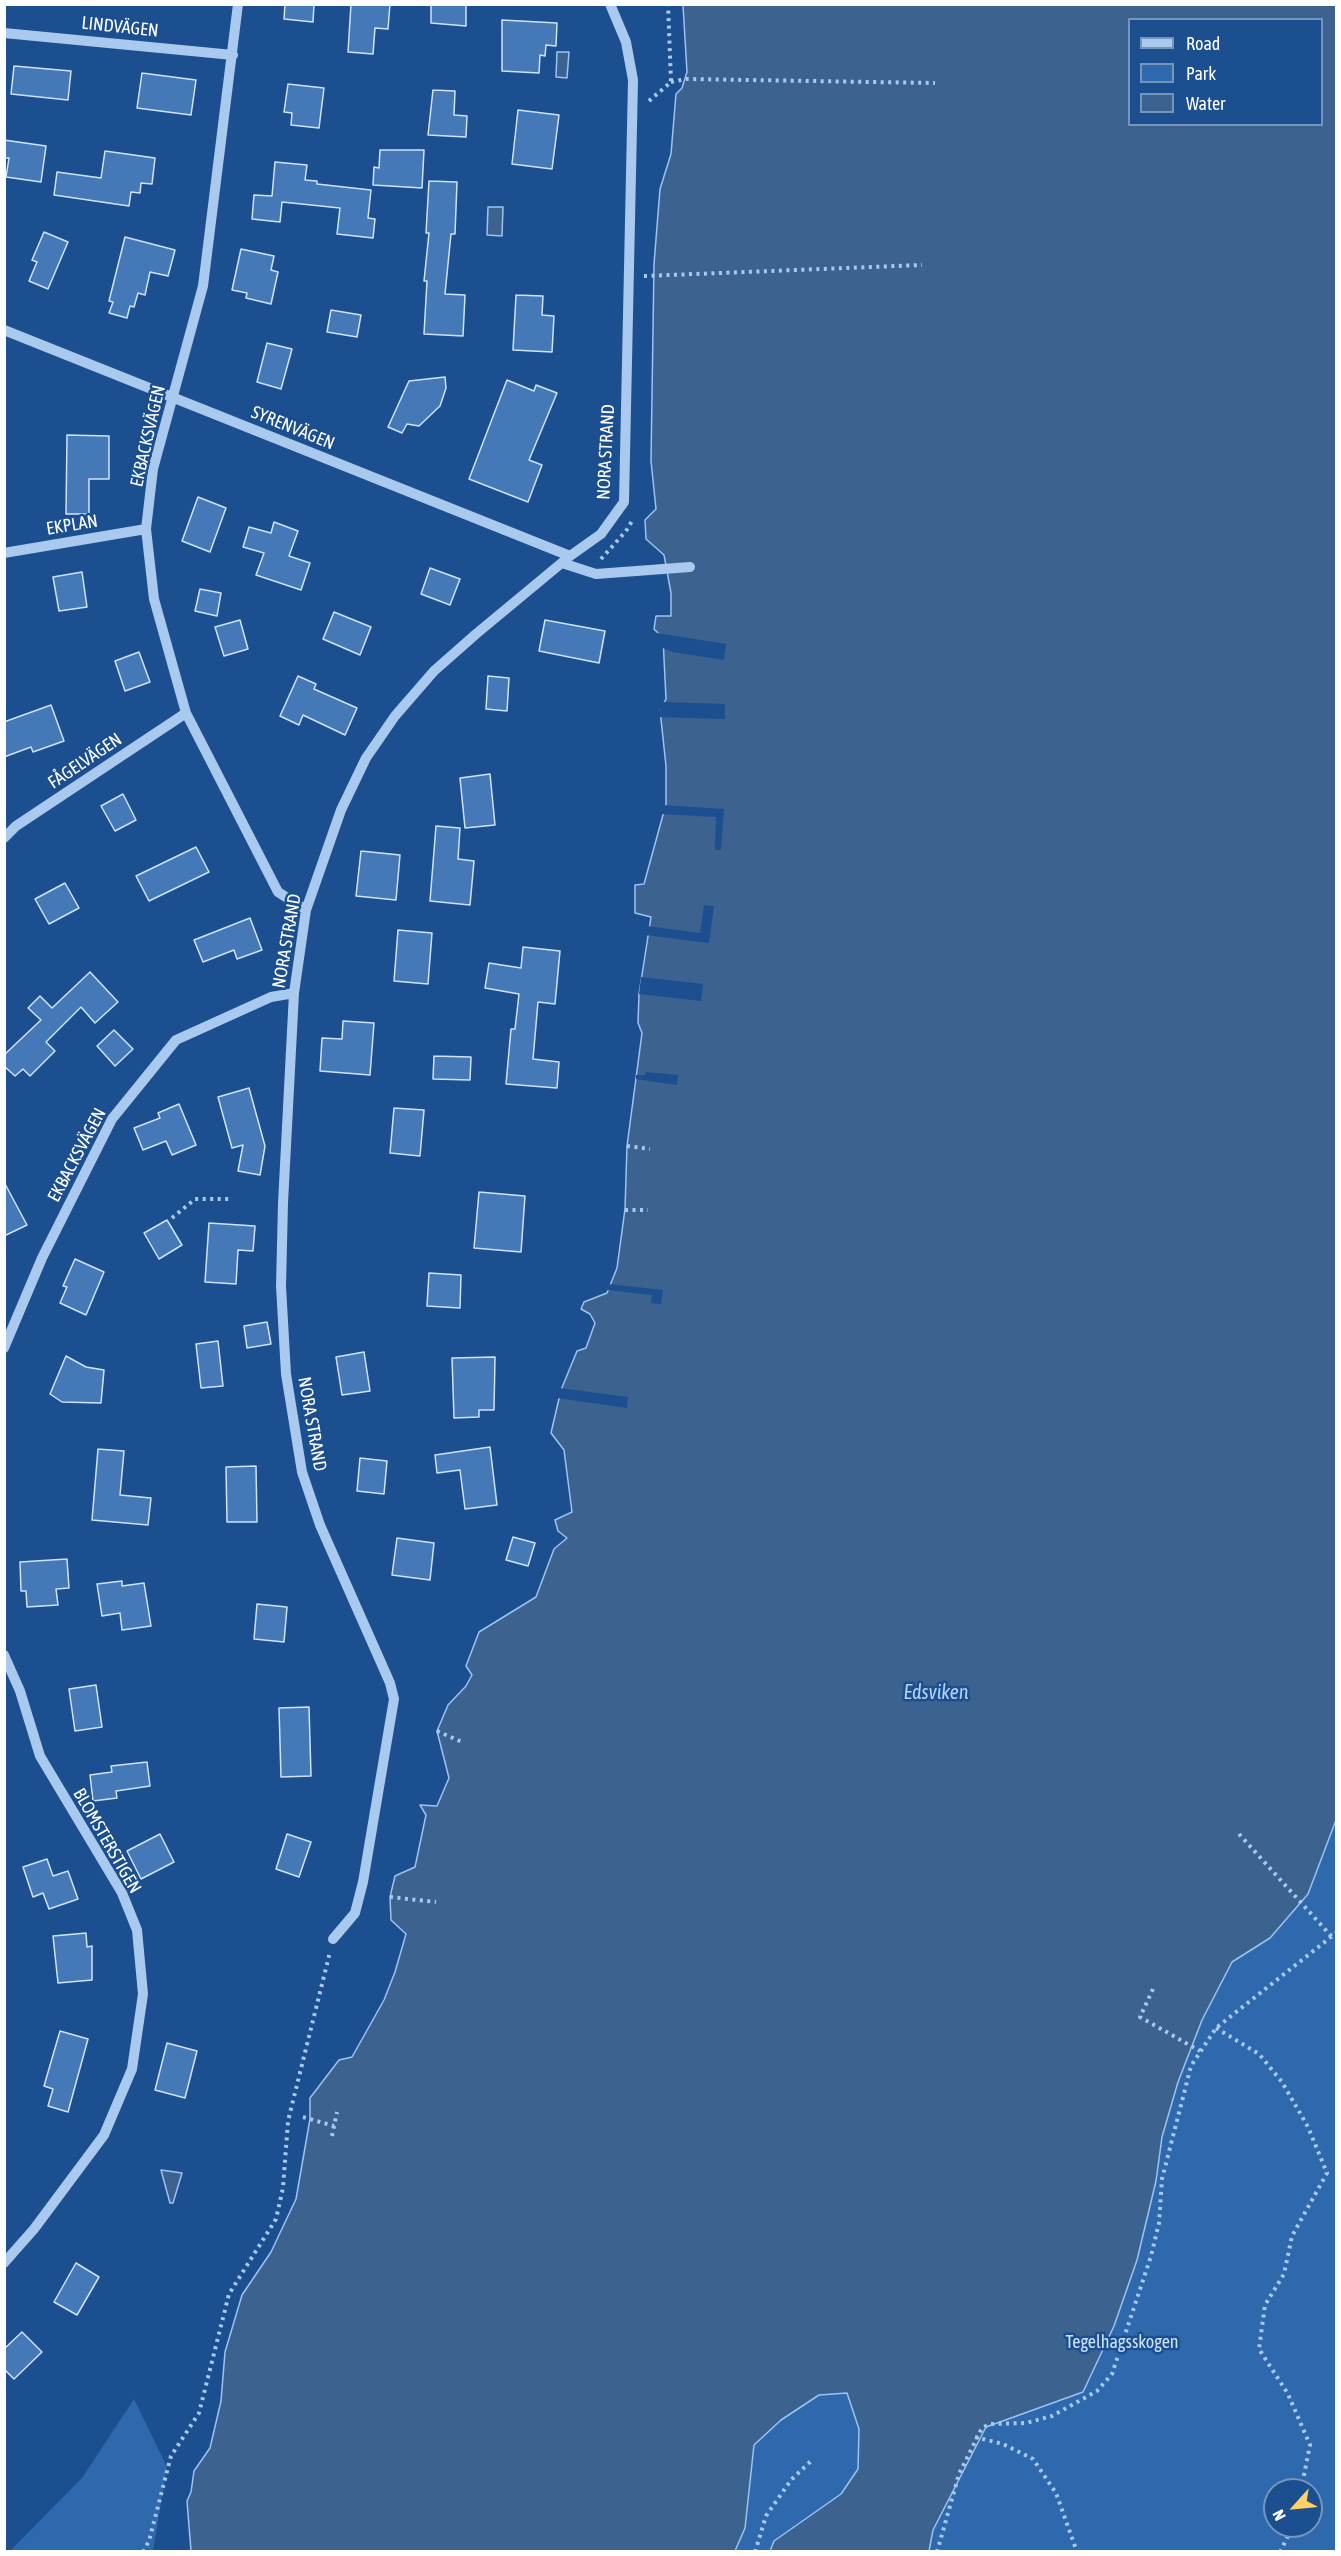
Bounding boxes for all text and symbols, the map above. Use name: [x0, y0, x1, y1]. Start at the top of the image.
street label: LINDVÄGEN: [80, 12, 160, 42]
legend: [1128, 18, 1323, 126]
text: Road: [1186, 33, 1220, 54]
text: Park: [1186, 63, 1216, 84]
text: Water: [1186, 93, 1225, 114]
street label: EKBACKSVÄGEN: [126, 383, 170, 489]
street label: SYRENVÄGEN: [248, 402, 338, 454]
street label: NORA STRAND: [593, 404, 619, 500]
street label: EKPLAN: [45, 510, 99, 540]
street label: FÅGELVÄGEN: [44, 729, 126, 793]
street label: NORA STRAND: [268, 892, 306, 990]
street label: EKBACKSVÄGEN: [43, 1104, 111, 1206]
street label: NORA STRAND: [293, 1375, 331, 1473]
water label: Edsviken: [903, 1681, 969, 1705]
street label: BLOMSTERSTIGEN: [68, 1785, 146, 1897]
park label: Tegelhagsskogen: [1065, 2331, 1179, 2353]
north arrow: [1263, 2478, 1323, 2538]
text: N: [1269, 2507, 1289, 2524]

